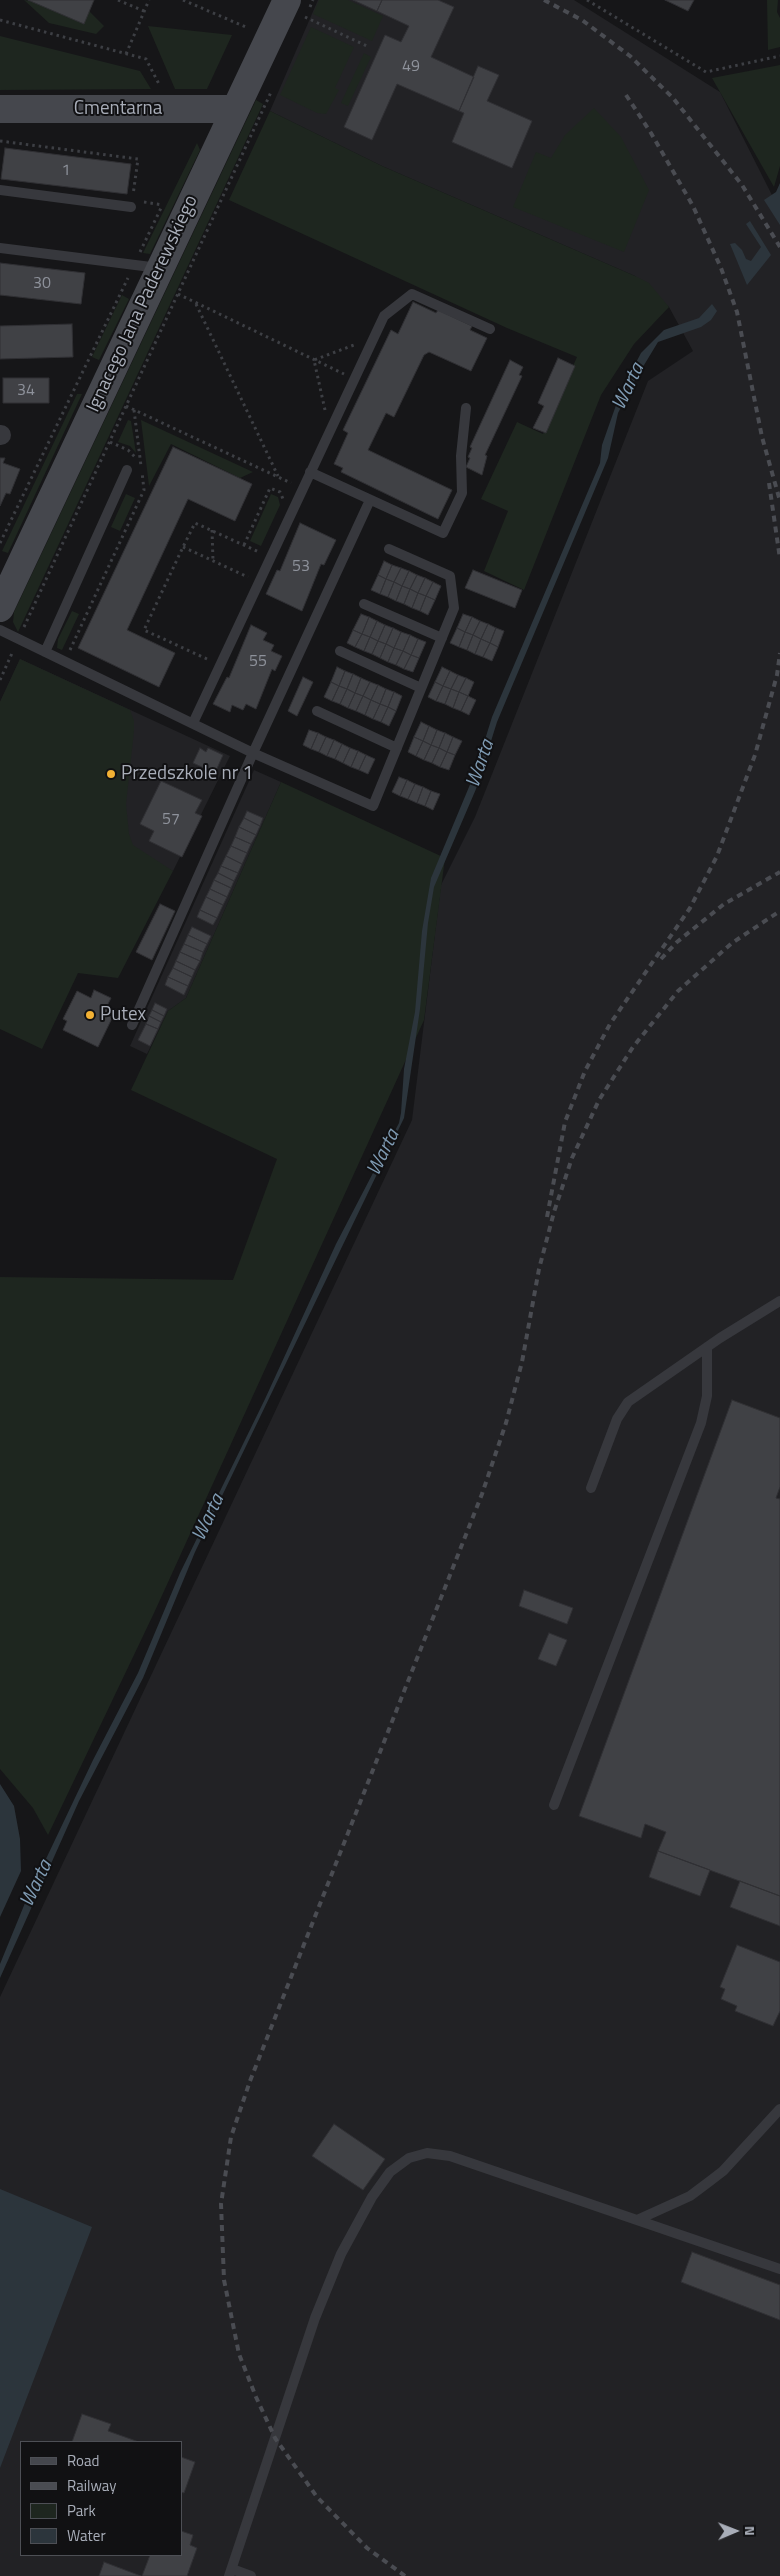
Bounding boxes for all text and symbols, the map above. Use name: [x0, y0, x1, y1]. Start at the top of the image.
house number: 49: [402, 57, 420, 77]
street label: Cmentarna: [74, 98, 162, 120]
house number: 1: [62, 161, 70, 181]
street label: Ignacego Jana Paderewskiego: [83, 192, 203, 416]
house number: 30: [33, 274, 51, 294]
water label: Warta: [608, 360, 650, 414]
house number: 34: [17, 381, 35, 401]
house number: 53: [292, 557, 310, 577]
house number: 55: [249, 652, 267, 672]
water label: Warta: [462, 737, 500, 791]
place label: Przedszkole nr 1: [121, 763, 253, 785]
marker: Przedszkole nr 1: [105, 768, 117, 780]
house number: 57: [162, 810, 180, 830]
place label: Putex: [100, 1004, 146, 1026]
marker: Putex: [84, 1009, 96, 1021]
water label: Warta: [363, 1126, 405, 1180]
water label: Warta: [188, 1491, 230, 1545]
water label: Warta: [16, 1857, 58, 1911]
legend: [20, 2441, 182, 2556]
text: Road: [67, 2449, 99, 2472]
text: Railway: [67, 2474, 117, 2497]
text: Park: [67, 2499, 96, 2522]
north arrow: [710, 2506, 760, 2556]
text: Water: [67, 2524, 106, 2547]
text: N: [740, 2526, 761, 2536]

